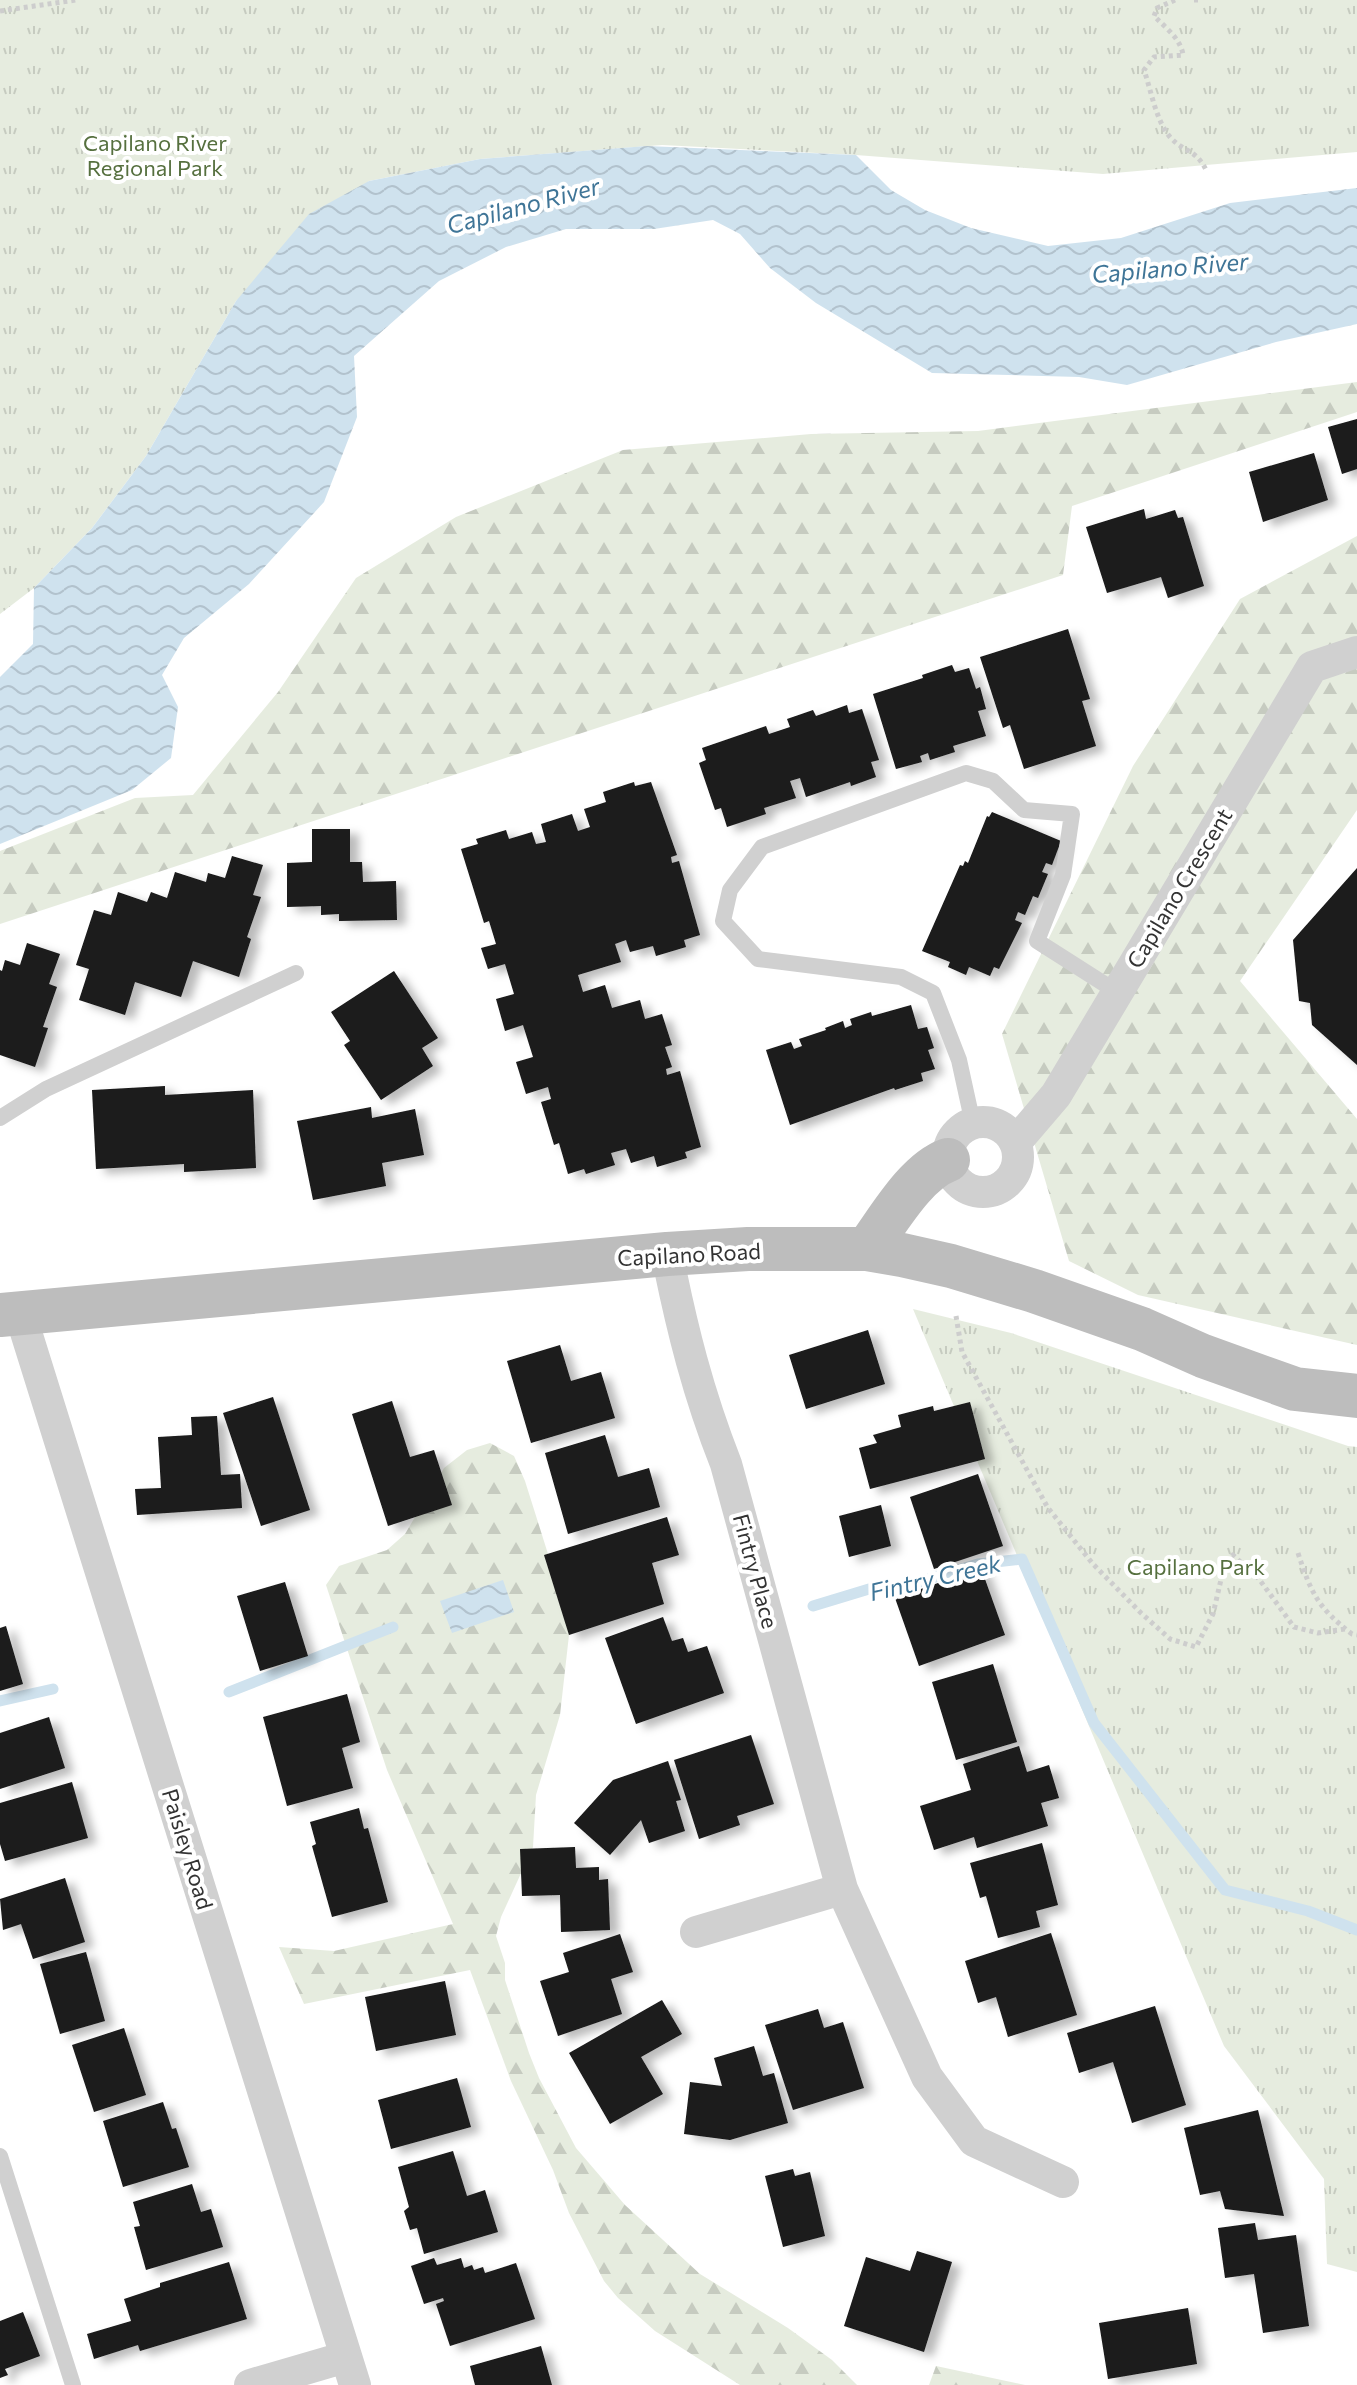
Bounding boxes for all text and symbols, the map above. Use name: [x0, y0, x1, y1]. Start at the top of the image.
park label: Capilano River Regional Park: [83, 129, 227, 181]
water label: Capilano River: [443, 170, 604, 239]
water label: Capilano River: [1090, 246, 1251, 288]
street label: Capilano Crescent: [1121, 803, 1237, 973]
street label: Capilano Road: [617, 1237, 761, 1271]
street label: Fintry Place: [728, 1511, 784, 1631]
water label: Fintry Creek: [866, 1548, 1005, 1606]
park label: Capilano Park: [1127, 1553, 1265, 1580]
street label: Paisley Road: [157, 1785, 219, 1913]

